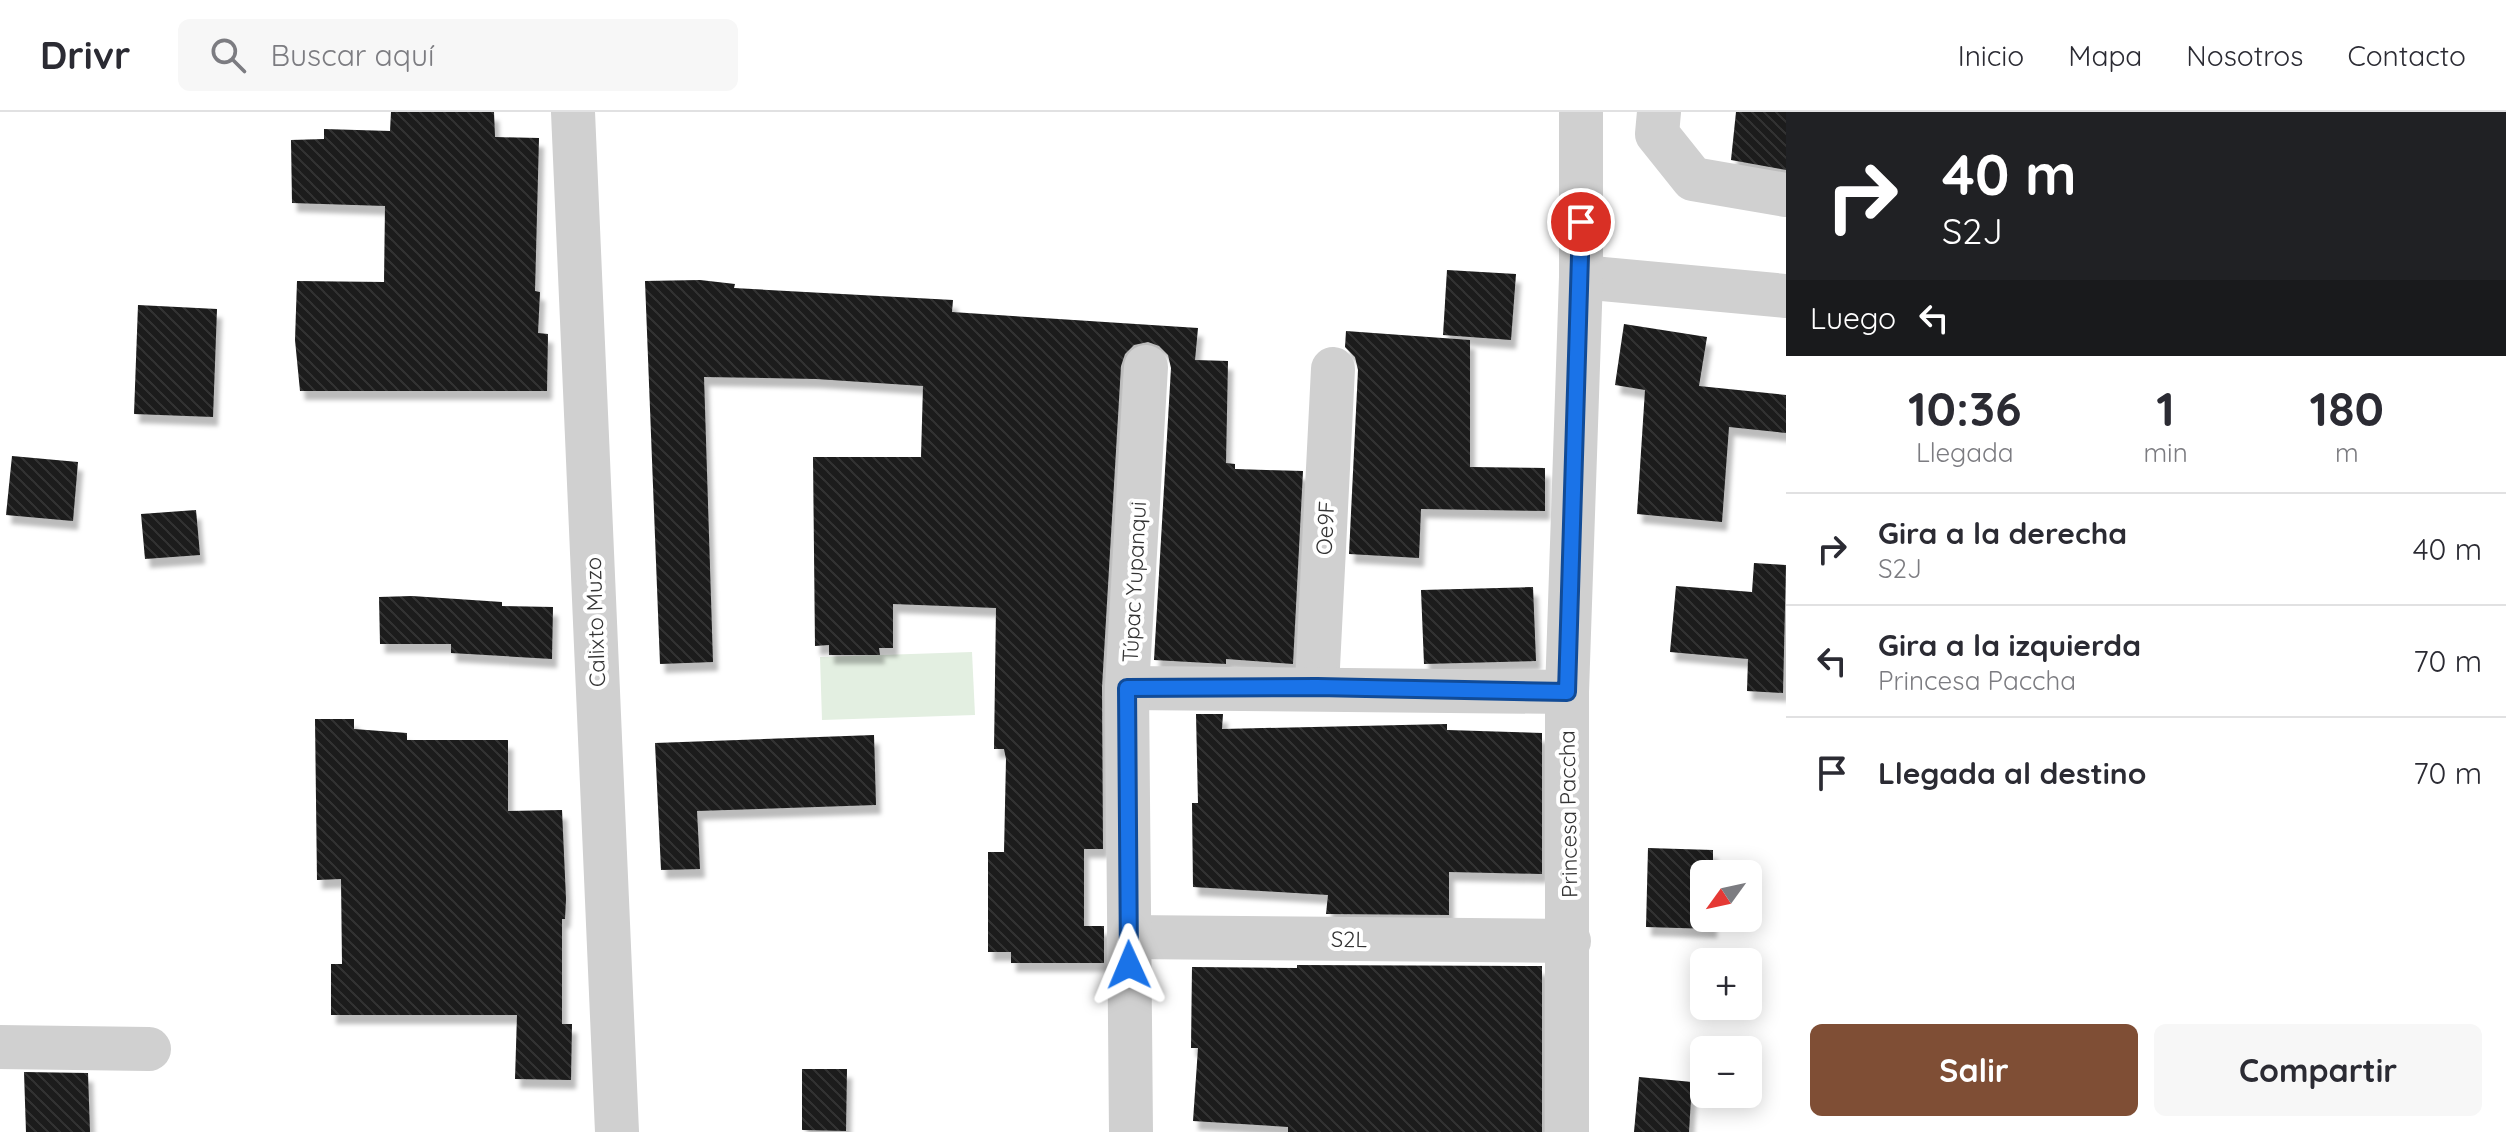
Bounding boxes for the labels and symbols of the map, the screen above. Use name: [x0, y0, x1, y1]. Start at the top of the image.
pin: [1547, 188, 1615, 256]
street label: Oe9F: [1310, 500, 1340, 556]
street label: Túpac Yupanqui: [1116, 501, 1152, 663]
street label: Calixto Muzo: [579, 556, 611, 688]
street label: Princesa Paccha: [1553, 730, 1583, 898]
north arrow: [1690, 860, 1762, 932]
position arrow: [1087, 923, 1171, 1007]
street label: S2L: [1331, 925, 1368, 953]

